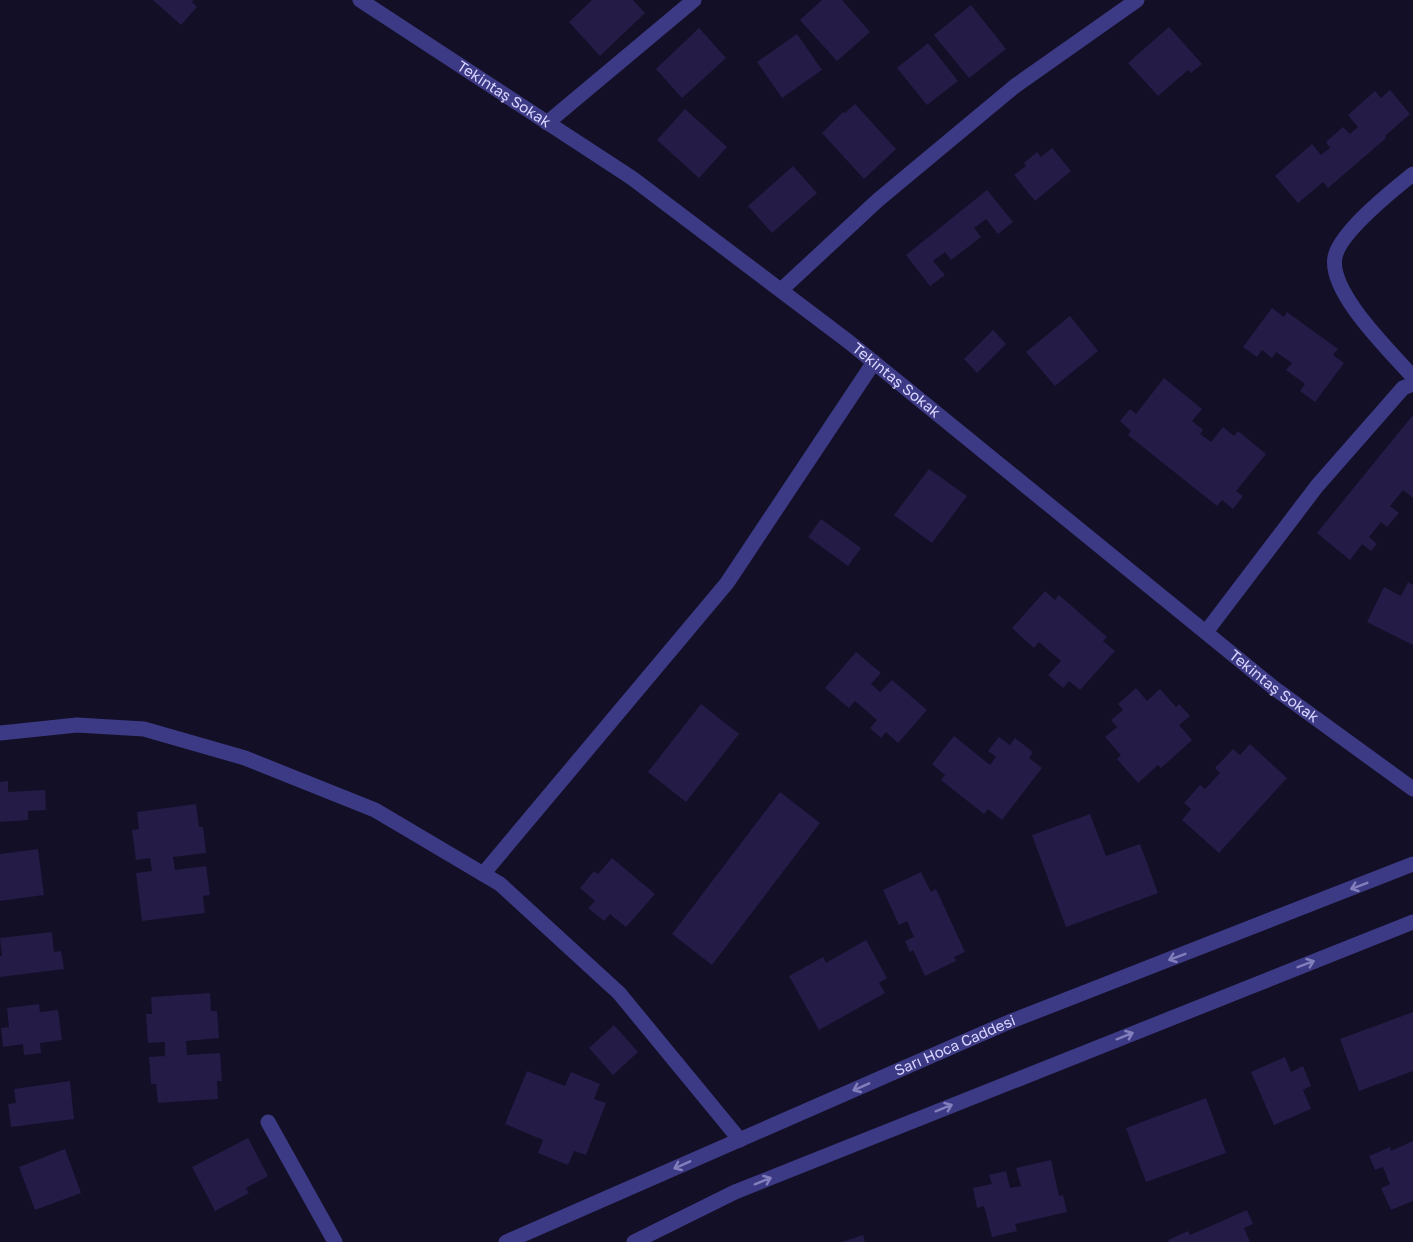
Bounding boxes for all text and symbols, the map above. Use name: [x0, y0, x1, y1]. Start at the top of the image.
street label: Tekintaş Sokak: [454, 56, 555, 131]
street label: Tekintaş Sokak: [849, 338, 945, 421]
street label: Tekintaş Sokak: [1226, 645, 1323, 726]
one-way arrow: [1350, 881, 1368, 892]
one-way arrow: [1168, 952, 1187, 963]
one-way arrow: [1296, 957, 1315, 968]
street label: Sarı Hoca Caddesi: [891, 1010, 1018, 1079]
one-way arrow: [1115, 1030, 1134, 1041]
one-way arrow: [852, 1082, 870, 1093]
one-way arrow: [934, 1102, 953, 1113]
one-way arrow: [673, 1160, 692, 1171]
one-way arrow: [753, 1175, 772, 1186]

